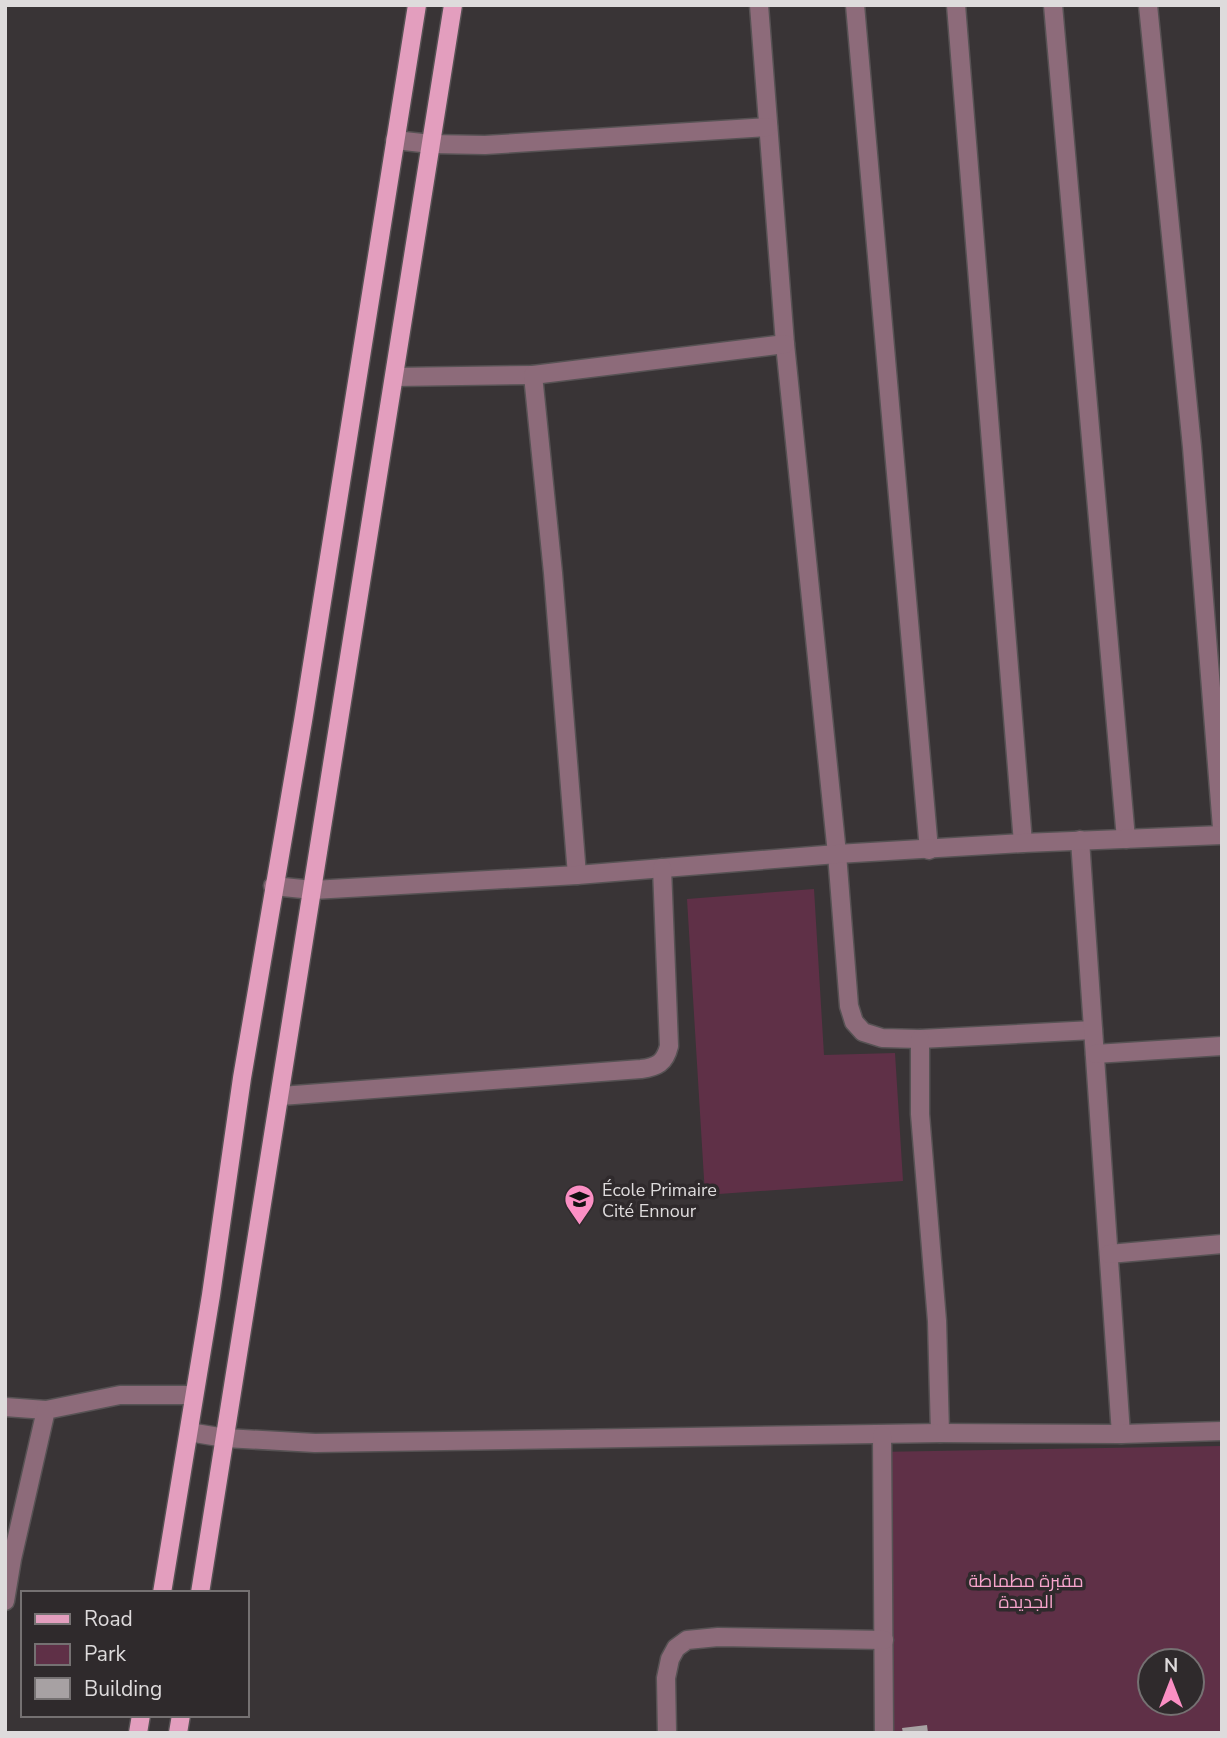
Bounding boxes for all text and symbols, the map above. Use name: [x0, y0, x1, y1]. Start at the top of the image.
place label: École Primaire Cité Ennour: [602, 1178, 717, 1223]
school or university icon: École Primaire Cité Ennour: [562, 1183, 596, 1227]
park label: مقبرة مطماطة الجديدة: [968, 1569, 1084, 1614]
legend: [21, 1591, 248, 1717]
text: Road: [84, 1605, 133, 1633]
text: Park: [84, 1640, 126, 1668]
north arrow: [1136, 1647, 1206, 1717]
text: N: [1164, 1653, 1178, 1679]
text: Building: [84, 1675, 162, 1703]

